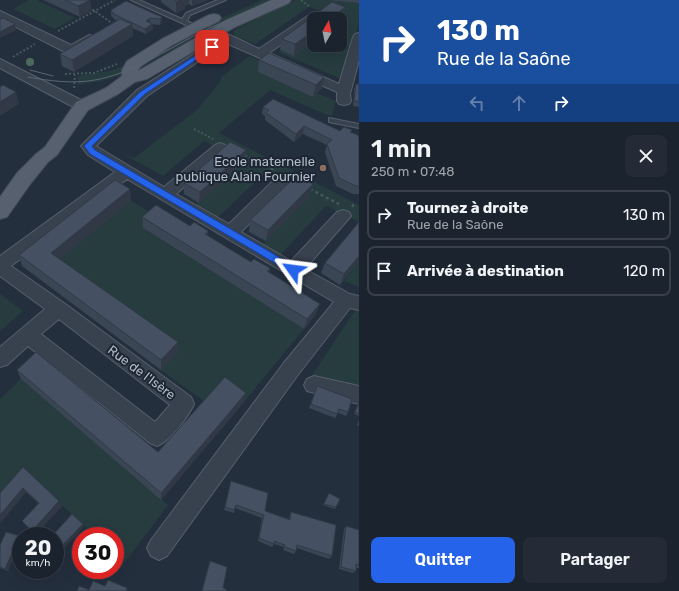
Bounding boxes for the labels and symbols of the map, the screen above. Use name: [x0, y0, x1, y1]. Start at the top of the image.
north arrow: [307, 12, 347, 52]
pin: [195, 30, 229, 64]
place label: Ecole maternelle publique Alain Fournier: [176, 154, 315, 184]
marker: Ecole maternelle publique Alain Fournier: [318, 163, 328, 173]
position arrow: [272, 249, 314, 291]
street label: Rue de l'Isère: [105, 342, 178, 403]
speed limit sign: 30: [72, 527, 124, 579]

